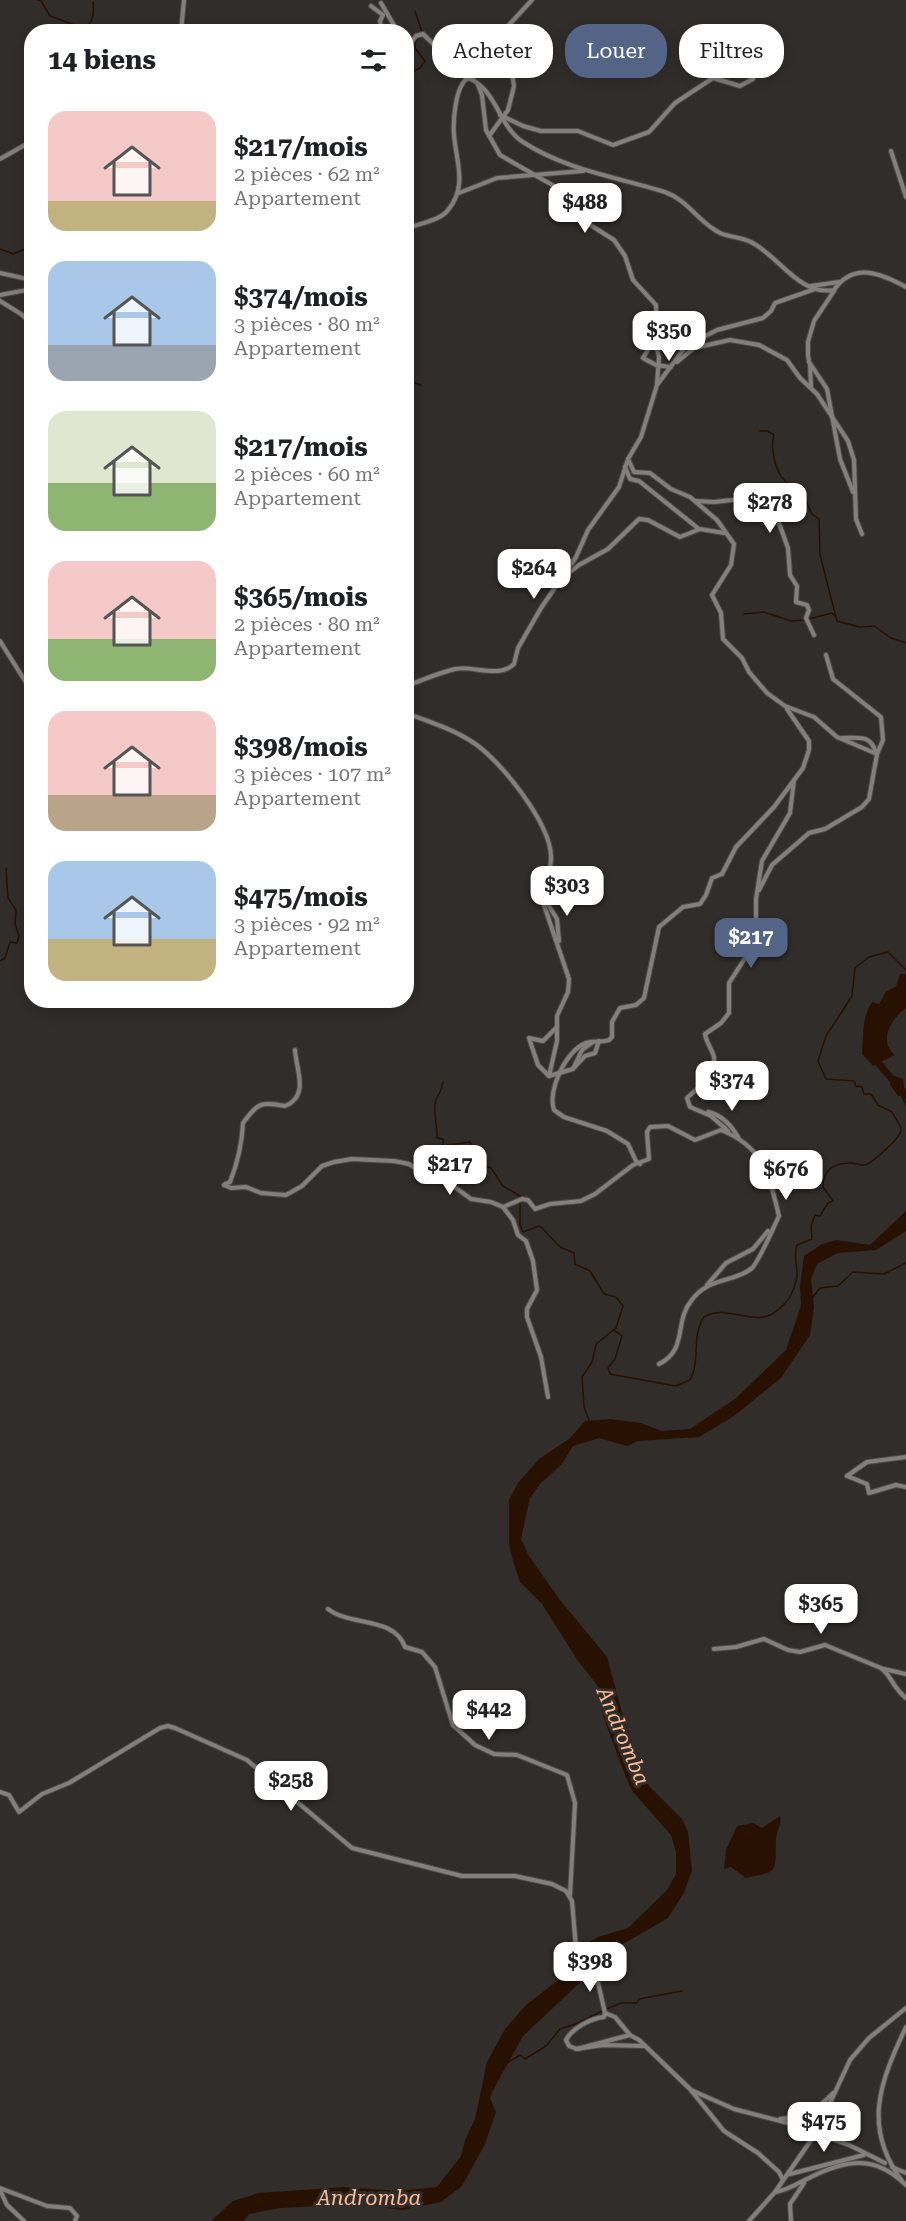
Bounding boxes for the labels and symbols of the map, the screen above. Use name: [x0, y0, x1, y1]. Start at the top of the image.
pin: $488: [549, 183, 621, 234]
pin: $350: [633, 311, 705, 362]
pin: $278: [734, 483, 806, 534]
pin: $264: [498, 549, 570, 600]
pin: $303: [531, 866, 603, 917]
pin: $217: [715, 918, 787, 969]
pin: $374: [696, 1061, 768, 1112]
pin: $217: [414, 1145, 486, 1196]
pin: $676: [750, 1150, 822, 1201]
pin: $365: [785, 1584, 857, 1635]
water label: Andromba: [591, 1682, 654, 1789]
pin: $442: [453, 1690, 525, 1741]
pin: $258: [255, 1761, 327, 1812]
pin: $398: [554, 1942, 626, 1993]
pin: $475: [788, 2102, 860, 2153]
water label: Andromba: [315, 2186, 421, 2210]

